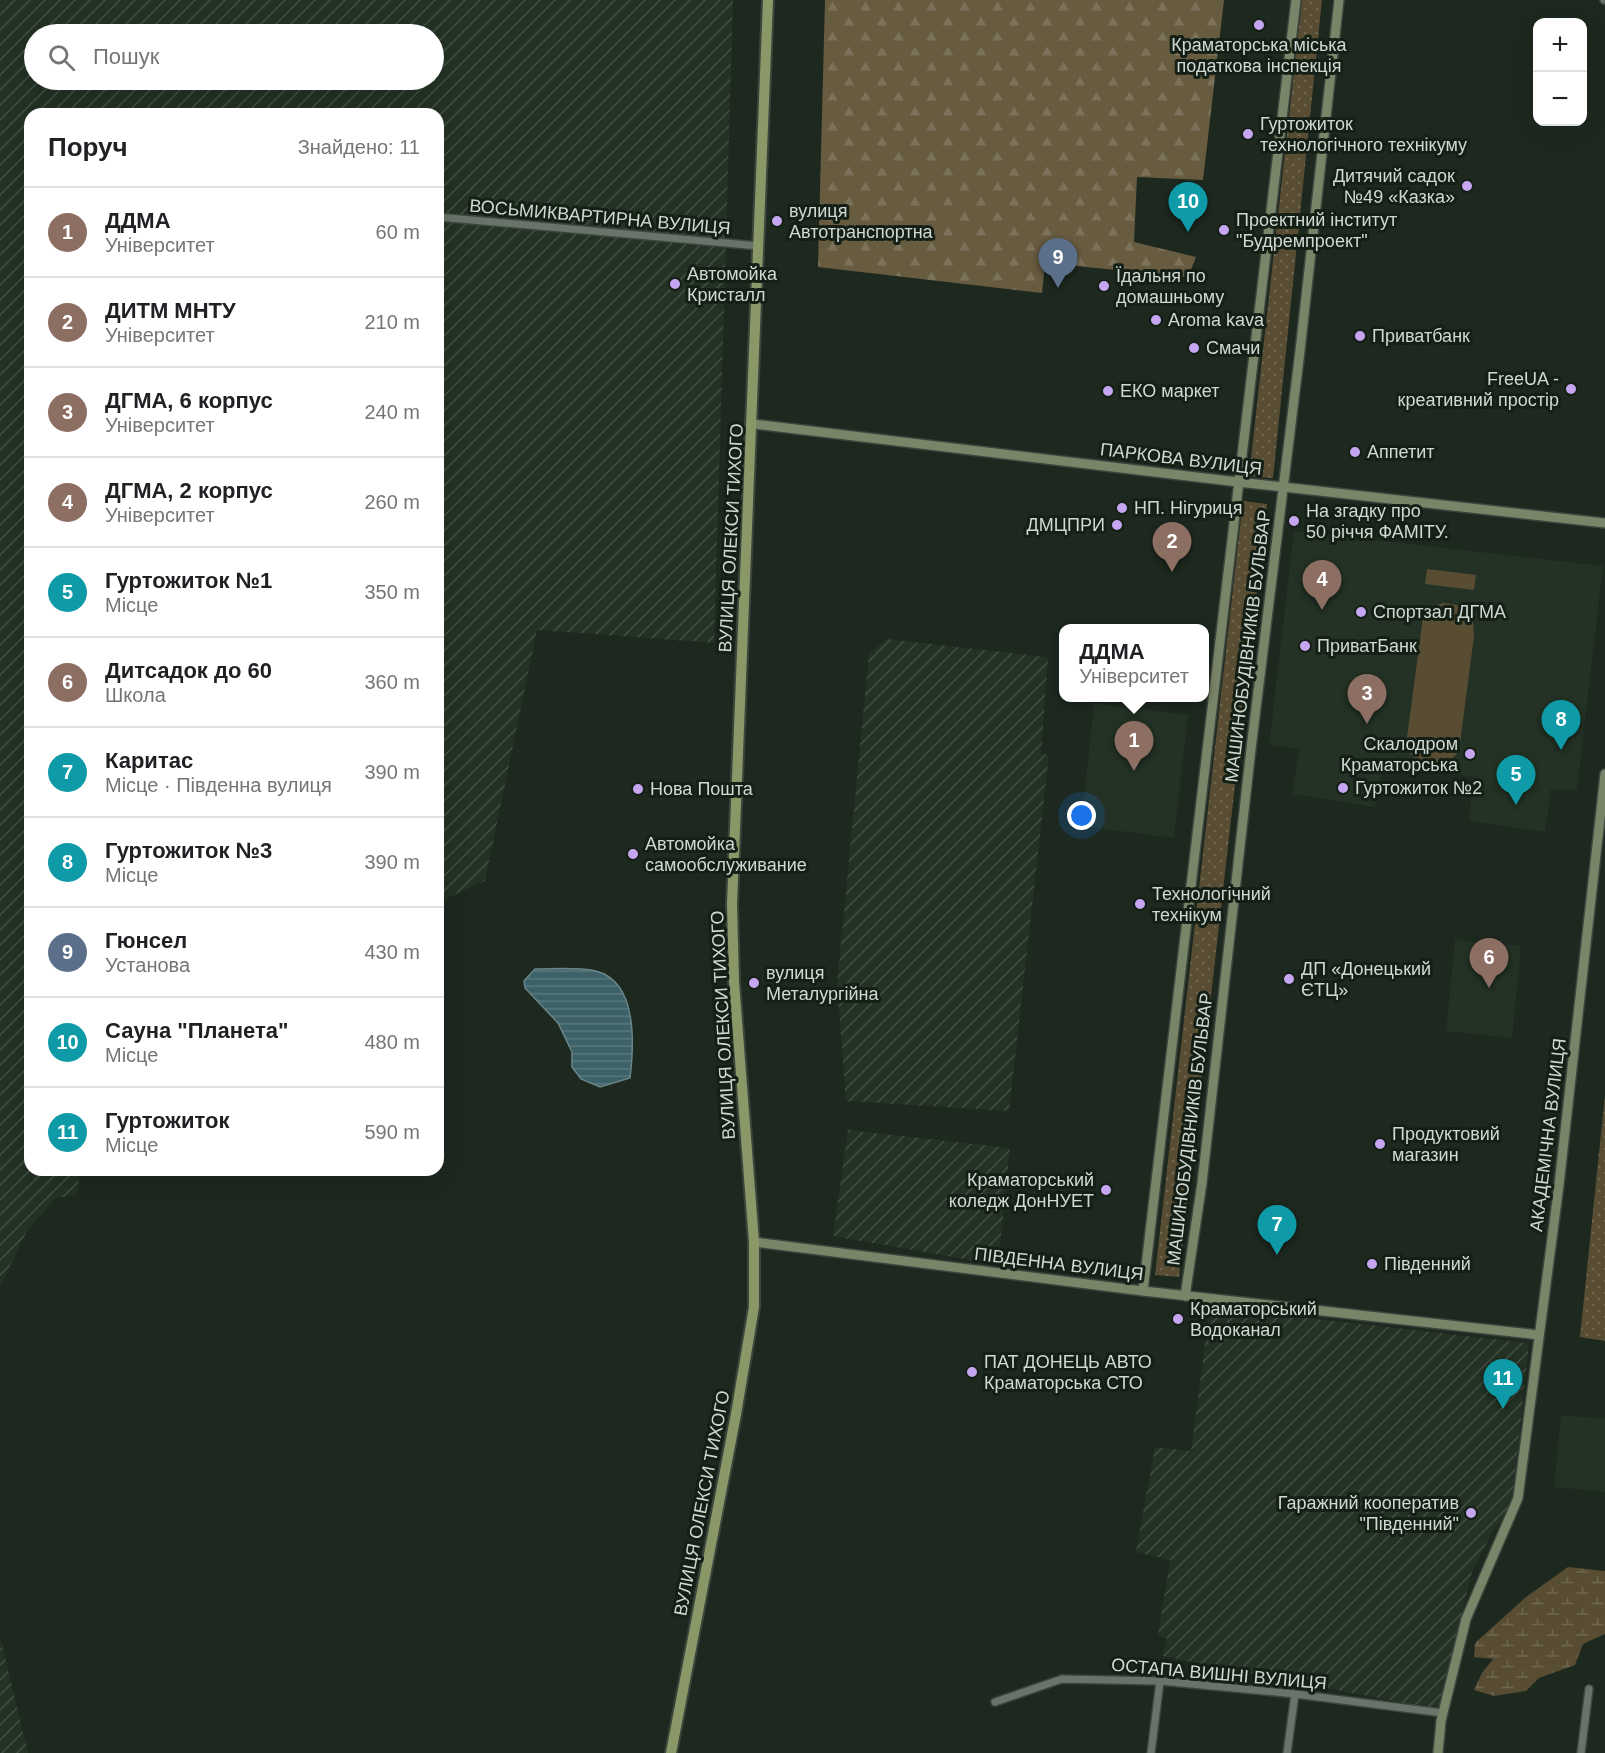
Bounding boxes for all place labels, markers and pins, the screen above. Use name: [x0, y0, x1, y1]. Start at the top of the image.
marker: Краматорська міська податкова інспекція: [1252, 18, 1266, 32]
place label: Краматорська міська податкова інспекція: [1171, 35, 1348, 76]
place label: Гуртожиток технологічного технікуму: [1260, 114, 1467, 155]
marker: Гуртожиток технологічного технікуму: [1241, 127, 1255, 141]
place label: Дитячий садок №49 «Казка»: [1333, 166, 1455, 207]
marker: Дитячий садок №49 «Казка»: [1460, 179, 1474, 193]
pin: 10: [1168, 182, 1208, 232]
place label: вулиця Автотранспортна: [789, 201, 934, 242]
place label: Проектний інститут "Будремпроект": [1236, 210, 1397, 251]
marker: вулиця Автотранспортна: [770, 214, 784, 228]
marker: Проектний інститут "Будремпроект": [1217, 223, 1231, 237]
pin: 9: [1038, 238, 1078, 288]
place label: Автомойка Кристалл: [687, 264, 778, 305]
place label: Їдальня по домашньому: [1116, 266, 1224, 307]
marker: Автомойка Кристалл: [668, 277, 682, 291]
marker: Їдальня по домашньому: [1097, 279, 1111, 293]
place label: Aroma kava: [1168, 310, 1265, 330]
marker: Aroma kava: [1149, 313, 1163, 327]
place label: Приватбанк: [1372, 326, 1470, 346]
marker: Приватбанк: [1353, 329, 1367, 343]
place label: Смачи: [1206, 338, 1260, 358]
marker: Смачи: [1187, 341, 1201, 355]
place label: FreeUA - креативний простір: [1398, 369, 1559, 410]
place label: ЕКО маркет: [1120, 381, 1219, 401]
marker: FreeUA - креативний простір: [1564, 382, 1578, 396]
marker: ЕКО маркет: [1101, 384, 1115, 398]
place label: Аппетит: [1367, 442, 1434, 462]
marker: Аппетит: [1348, 445, 1362, 459]
place label: НП. Нігуриця: [1134, 498, 1242, 518]
marker: НП. Нігуриця: [1115, 501, 1129, 515]
place label: На згадку про 50 річчя ФАМІТУ.: [1306, 501, 1449, 542]
marker: На згадку про 50 річчя ФАМІТУ.: [1287, 514, 1301, 528]
place label: ДМЦПРИ: [1027, 515, 1105, 535]
marker: ДМЦПРИ: [1110, 518, 1124, 532]
pin: 2: [1152, 522, 1192, 572]
pin: 4: [1302, 560, 1342, 610]
place label: Спортзал ДГМА: [1373, 602, 1506, 622]
marker: Спортзал ДГМА: [1354, 605, 1368, 619]
place label: ПриватБанк: [1317, 636, 1417, 656]
marker: ПриватБанк: [1298, 639, 1312, 653]
pin: 3: [1348, 674, 1386, 724]
pin: 8: [1542, 700, 1580, 750]
pin: 1: [1114, 722, 1154, 771]
place label: Скалодром Краматорська: [1341, 734, 1459, 775]
marker: Скалодром Краматорська: [1463, 747, 1477, 761]
pin: 5: [1496, 756, 1536, 805]
place label: Гуртожиток №2: [1355, 778, 1482, 798]
place label: Нова Пошта: [650, 779, 754, 799]
marker: Гуртожиток №2: [1336, 781, 1350, 795]
marker: Нова Пошта: [631, 782, 645, 796]
place label: Автомойка самообслуживание: [645, 834, 807, 875]
marker: Автомойка самообслуживание: [626, 847, 640, 861]
place label: Технологічний технікум: [1152, 884, 1271, 925]
marker: Технологічний технікум: [1133, 897, 1147, 911]
pin: 6: [1470, 938, 1508, 988]
place label: ДП «Донецький ЄТЦ»: [1301, 959, 1431, 1000]
place label: вулиця Металургійна: [766, 963, 880, 1004]
marker: ДП «Донецький ЄТЦ»: [1282, 972, 1296, 986]
marker: вулиця Металургійна: [747, 976, 761, 990]
place label: Продуктовий магазин: [1392, 1124, 1500, 1165]
marker: Продуктовий магазин: [1373, 1137, 1387, 1151]
place label: Краматорський коледж ДонНУЕТ: [949, 1170, 1094, 1211]
marker: Краматорський коледж ДонНУЕТ: [1099, 1183, 1113, 1197]
pin: 7: [1258, 1206, 1296, 1255]
place label: Південний: [1384, 1254, 1471, 1274]
marker: Південний: [1365, 1257, 1379, 1271]
place label: Краматорський Водоканал: [1190, 1299, 1317, 1340]
marker: Краматорський Водоканал: [1171, 1312, 1185, 1326]
place label: ПАТ ДОНЕЦЬ АВТО Краматорська СТО: [984, 1352, 1152, 1393]
pin: 11: [1484, 1360, 1522, 1409]
marker: ПАТ ДОНЕЦЬ АВТО Краматорська СТО: [965, 1365, 979, 1379]
place label: Гаражний кооператив "Південний": [1278, 1493, 1459, 1534]
marker: Гаражний кооператив "Південний": [1464, 1506, 1478, 1520]

